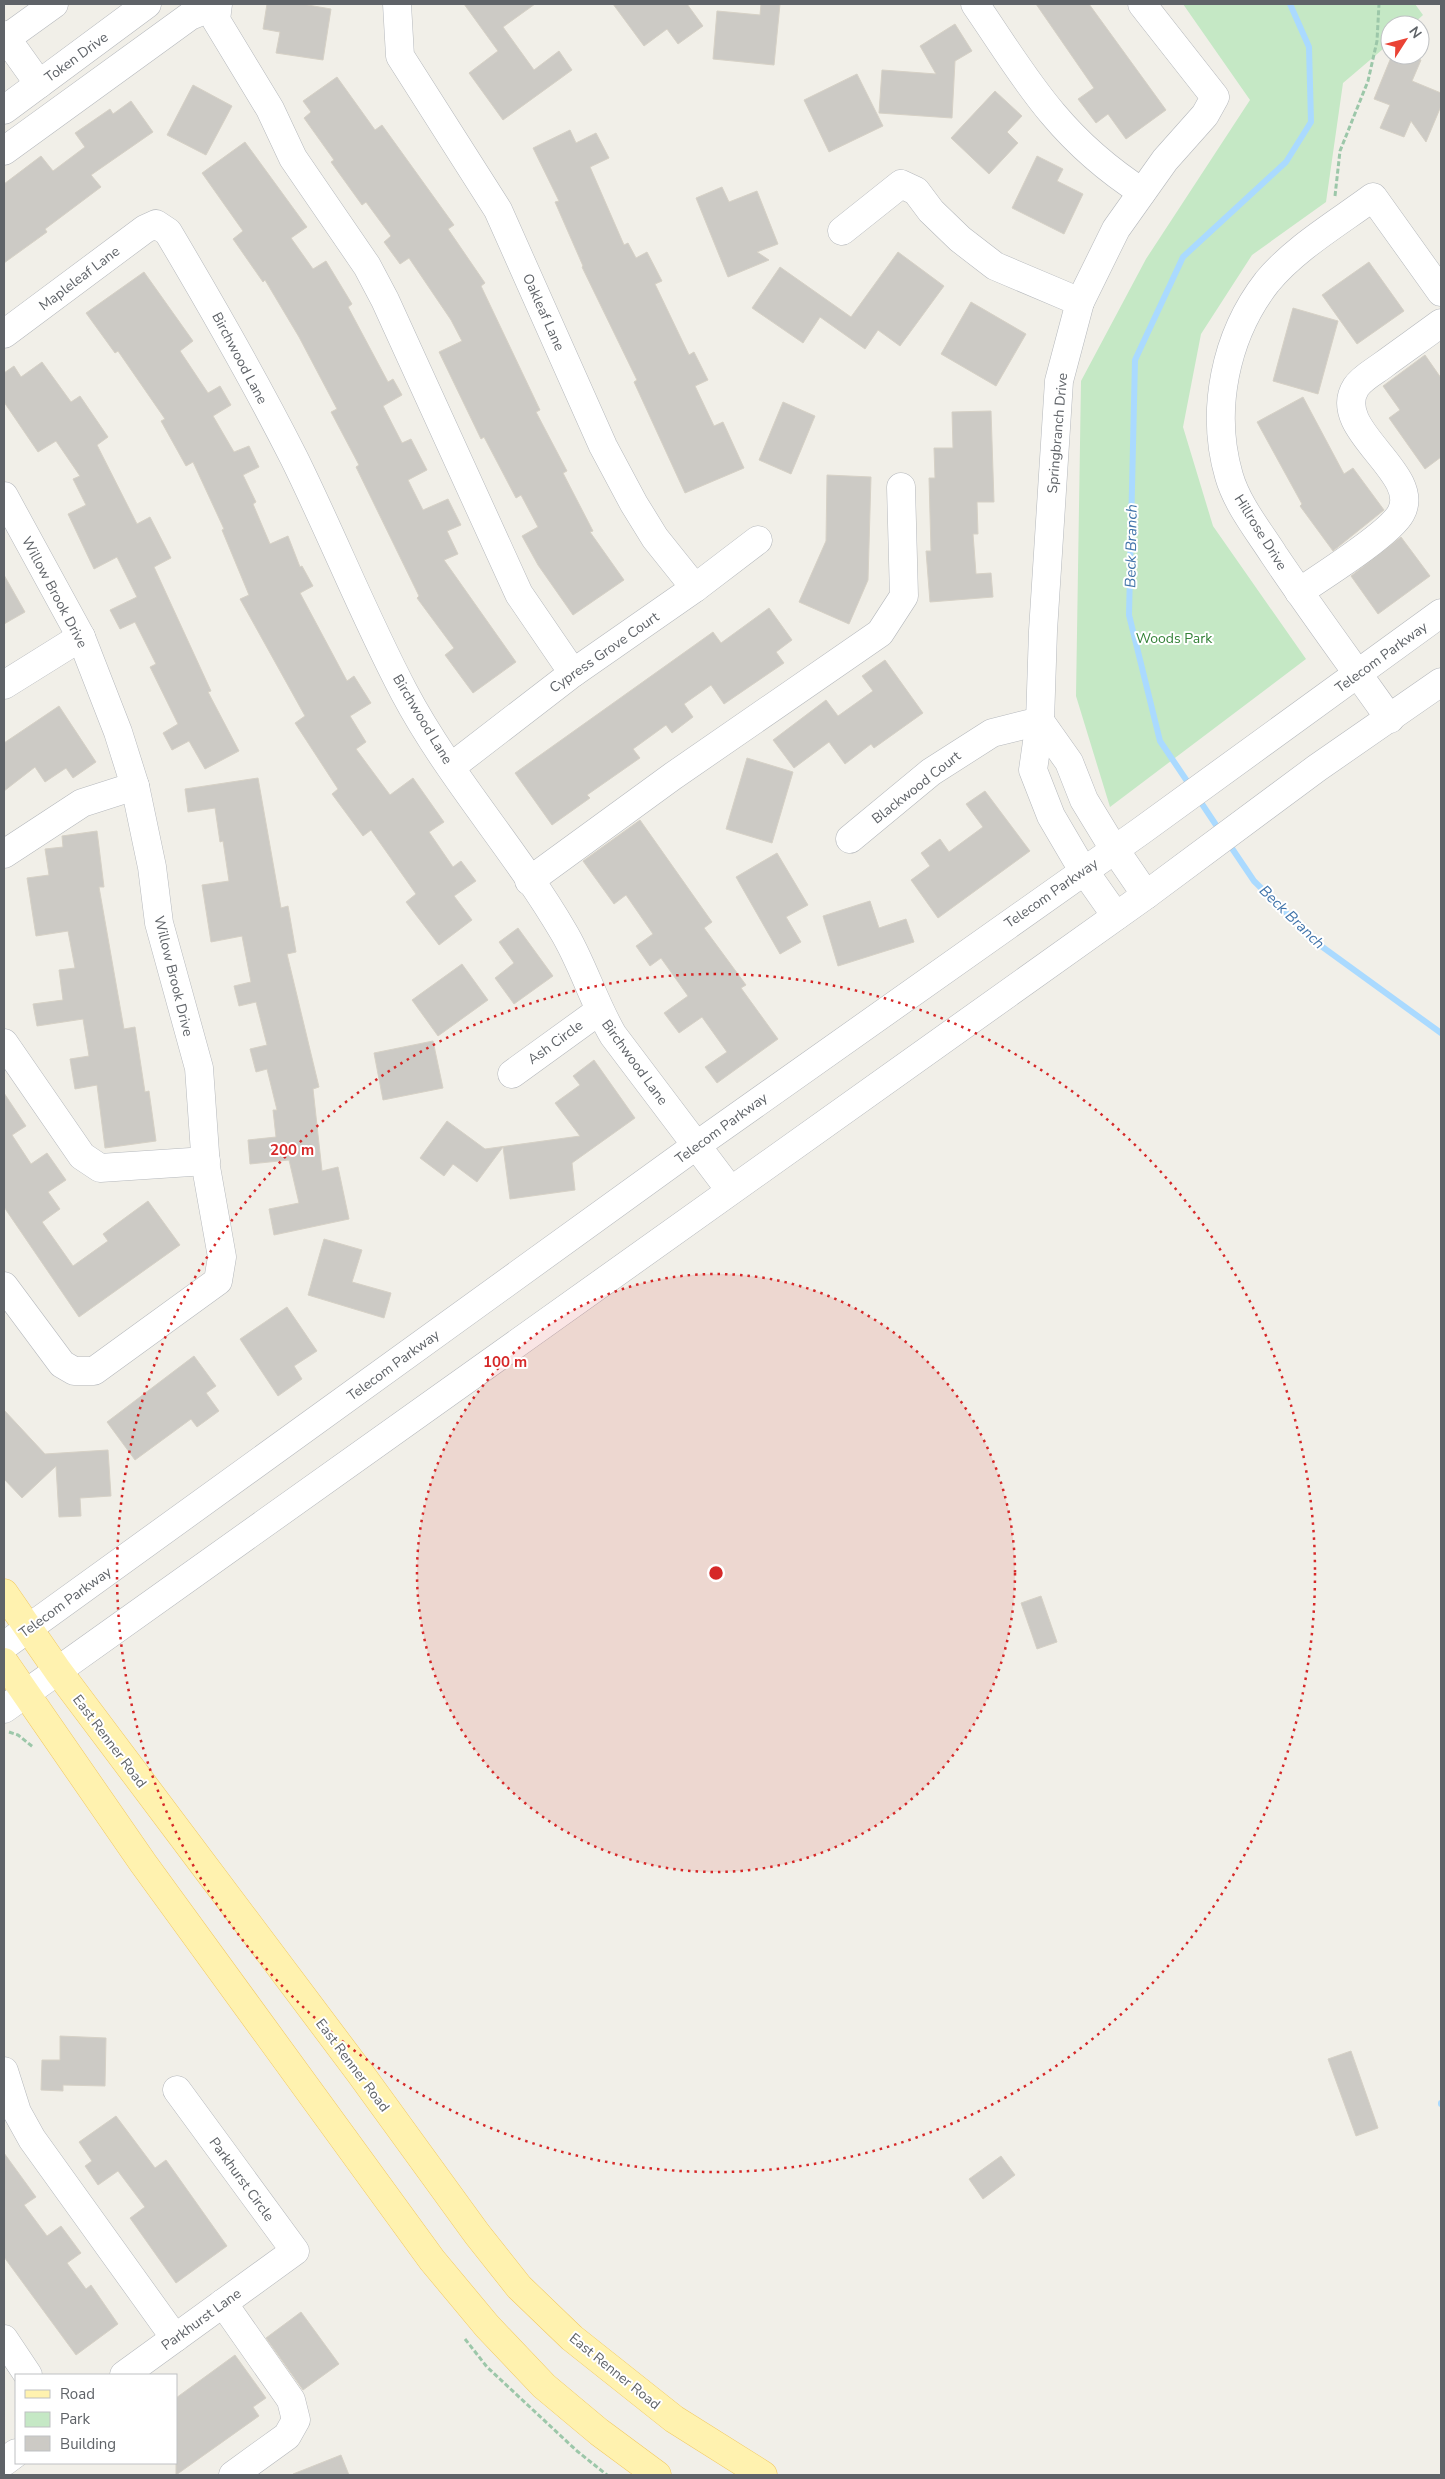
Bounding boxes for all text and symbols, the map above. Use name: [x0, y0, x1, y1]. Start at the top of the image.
north arrow: [1380, 15, 1430, 65]
text: N: [1404, 23, 1426, 42]
street label: Token Drive: [41, 28, 112, 87]
street label: Mapleleaf Lane: [35, 242, 124, 315]
street label: Oakleaf Lane: [518, 271, 569, 354]
street label: Birchwood Lane: [207, 309, 272, 407]
street label: Springbranch Drive: [1043, 372, 1072, 494]
street label: Hillrose Drive: [1230, 491, 1291, 574]
water label: Beck Branch: [1120, 504, 1142, 588]
street label: Willow Brook Drive: [17, 533, 92, 651]
street label: Cypress Grove Court: [546, 607, 663, 697]
street label: Telecom Parkway: [1331, 617, 1432, 697]
park label: Woods Park: [1136, 629, 1213, 648]
street label: Birchwood Lane: [388, 671, 457, 768]
street label: Blackwood Court: [868, 747, 965, 828]
street label: Telecom Parkway: [1001, 854, 1102, 933]
water label: Beck Branch: [1255, 881, 1329, 953]
street label: Willow Brook Drive: [149, 914, 198, 1038]
street label: Ash Circle: [524, 1016, 587, 1069]
street label: Birchwood Lane: [597, 1016, 672, 1109]
street label: Telecom Parkway: [671, 1088, 772, 1168]
text: 200 m: [270, 1140, 314, 1160]
street label: Telecom Parkway: [343, 1325, 444, 1405]
text: 100 m: [483, 1352, 527, 1372]
street label: Telecom Parkway: [15, 1562, 116, 1642]
centre of rings: [707, 1564, 725, 1582]
street label: East Renner Road: [68, 1691, 151, 1792]
street label: East Renner Road: [311, 2015, 394, 2116]
street label: Parkhurst Circle: [205, 2133, 279, 2225]
street label: Parkhurst Lane: [158, 2284, 245, 2355]
street label: East Renner Road: [565, 2329, 664, 2414]
legend: [15, 2374, 178, 2464]
text: Road: [60, 2384, 95, 2404]
text: Park: [60, 2409, 90, 2429]
text: Building: [60, 2434, 116, 2454]

